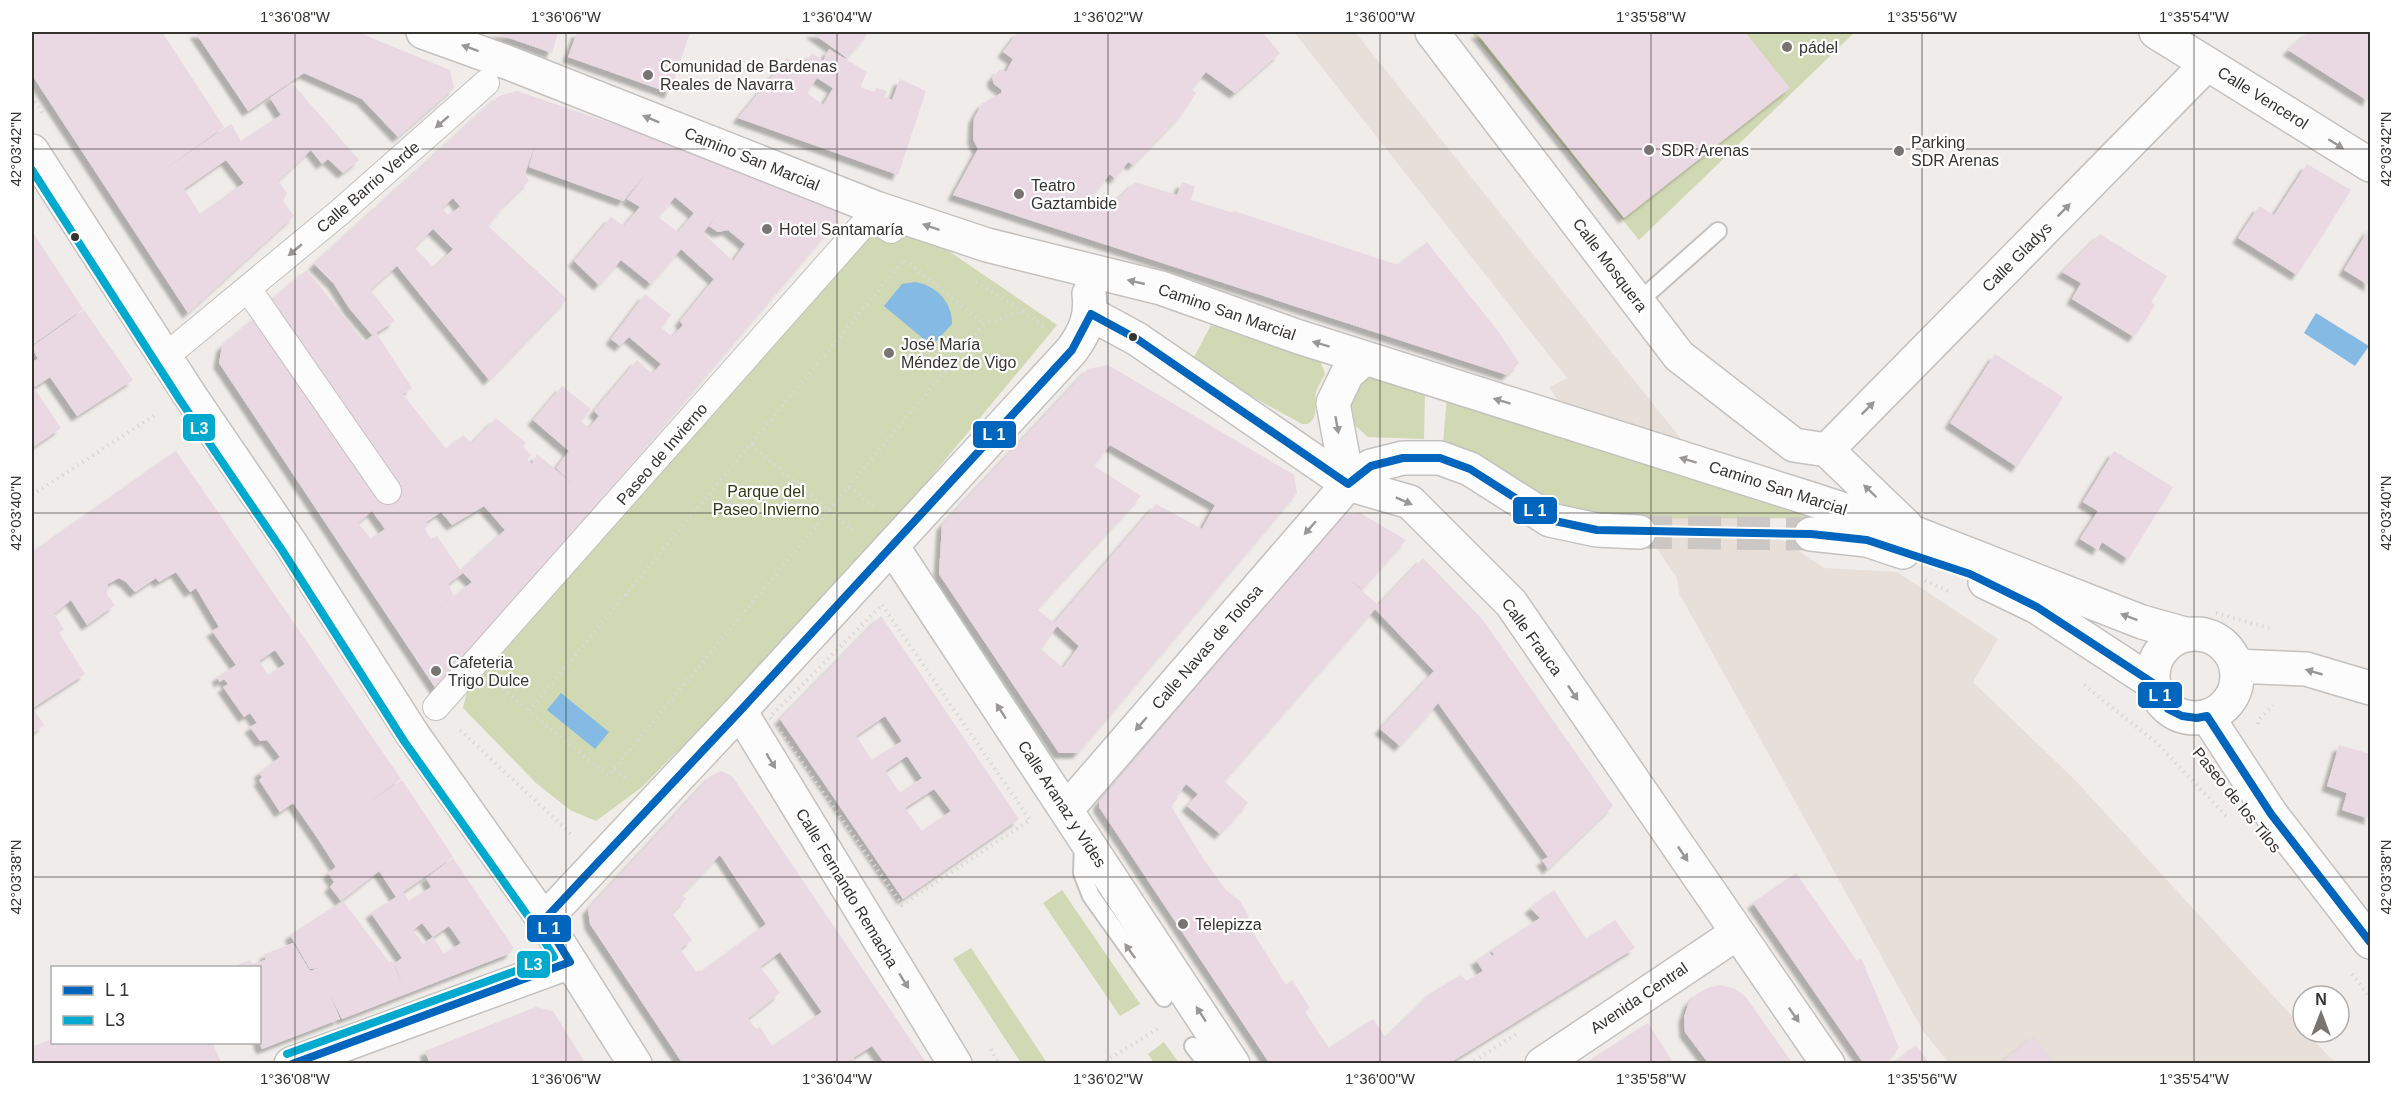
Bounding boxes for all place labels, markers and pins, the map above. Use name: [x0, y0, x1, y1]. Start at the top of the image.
place label: pádel: [1799, 39, 1838, 56]
marker: pádel: [1780, 40, 1794, 54]
place label: Comunidad de Bardenas Reales de Navarra: [660, 58, 837, 93]
marker: Comunidad de Bardenas Reales de Navarra: [641, 68, 655, 82]
place label: Parking SDR Arenas: [1911, 134, 1999, 169]
place label: SDR Arenas: [1661, 142, 1749, 159]
marker: SDR Arenas: [1642, 143, 1656, 157]
marker: Parking SDR Arenas: [1892, 144, 1906, 158]
place label: Teatro Gaztambide: [1031, 177, 1117, 212]
marker: Teatro Gaztambide: [1012, 187, 1026, 201]
place label: Hotel Santamaría: [779, 221, 904, 238]
marker: Hotel Santamaría: [760, 222, 774, 236]
unlabelled marker: [69, 231, 81, 243]
unlabelled marker: [1127, 331, 1139, 343]
place label: José María Méndez de Vigo: [901, 336, 1016, 371]
marker: José María Méndez de Vigo: [882, 346, 896, 360]
place label: Cafeteria Trigo Dulce: [448, 654, 529, 689]
marker: Cafeteria Trigo Dulce: [429, 664, 443, 678]
place label: Telepizza: [1195, 916, 1262, 933]
marker: Telepizza: [1176, 917, 1190, 931]

